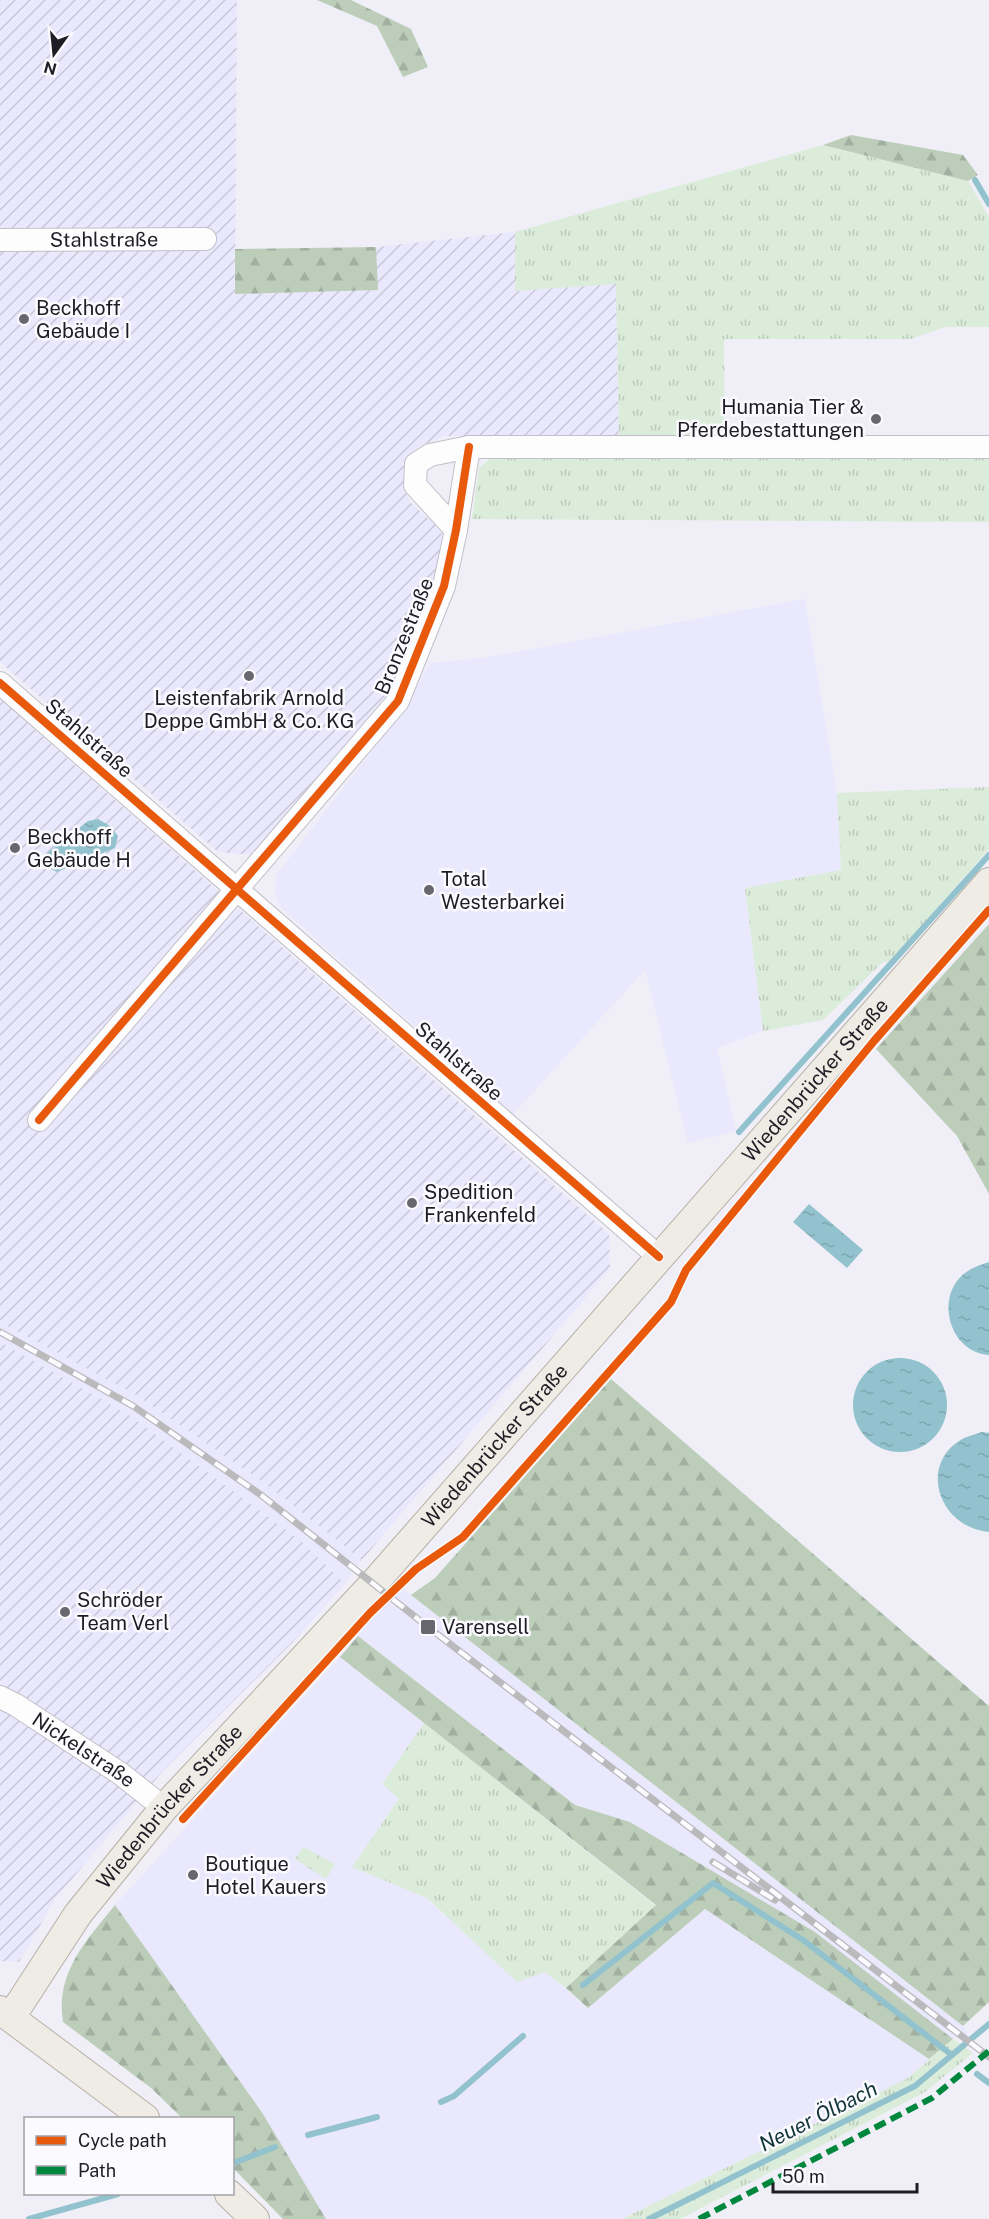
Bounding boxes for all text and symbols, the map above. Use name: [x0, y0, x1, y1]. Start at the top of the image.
north arrow: [24, 24, 84, 84]
text: N: [42, 57, 59, 79]
street label: Stahlstraße: [50, 227, 158, 252]
place label: Beckhoff Gebäude I: [36, 296, 130, 343]
marker: Beckhoff Gebäude I: [17, 312, 31, 326]
place label: Humania Tier & Pferdebestattungen: [677, 395, 864, 442]
marker: Humania Tier & Pferdebestattungen: [869, 412, 883, 426]
street label: Bronzestraße: [370, 574, 438, 698]
marker: Leistenfabrik Arnold Deppe GmbH & Co. KG: [242, 669, 256, 683]
place label: Leistenfabrik Arnold Deppe GmbH & Co. KG: [144, 686, 354, 733]
street label: Stahlstraße: [40, 693, 138, 783]
place label: Beckhoff Gebäude H: [27, 825, 131, 872]
marker: Beckhoff Gebäude H: [8, 841, 22, 855]
place label: Total Westerbarkei: [441, 867, 565, 914]
marker: Total Westerbarkei: [422, 883, 436, 897]
street label: Wiedenbrücker Straße: [737, 994, 893, 1167]
street label: Stahlstraße: [410, 1016, 508, 1106]
place label: Spedition Frankenfeld: [424, 1180, 536, 1227]
marker: Spedition Frankenfeld: [405, 1196, 419, 1210]
street label: Wiedenbrücker Straße: [416, 1359, 573, 1532]
place label: Schröder Team Verl: [77, 1588, 169, 1635]
marker: Schröder Team Verl: [58, 1605, 72, 1619]
place label: Varensell: [442, 1615, 529, 1639]
marker: Varensell: [419, 1618, 437, 1636]
street label: Nickelstraße: [28, 1707, 140, 1792]
street label: Wiedenbrücker Straße: [92, 1720, 247, 1893]
place label: Boutique Hotel Kauers: [205, 1852, 326, 1899]
marker: Boutique Hotel Kauers: [186, 1868, 200, 1882]
water label: Neuer Ölbach: [755, 2075, 881, 2157]
legend: [24, 2117, 234, 2195]
text: Cycle path: [78, 2130, 167, 2151]
scale bar: [773, 2156, 917, 2194]
text: Path: [78, 2160, 116, 2181]
text: 50 m: [782, 2166, 825, 2187]

